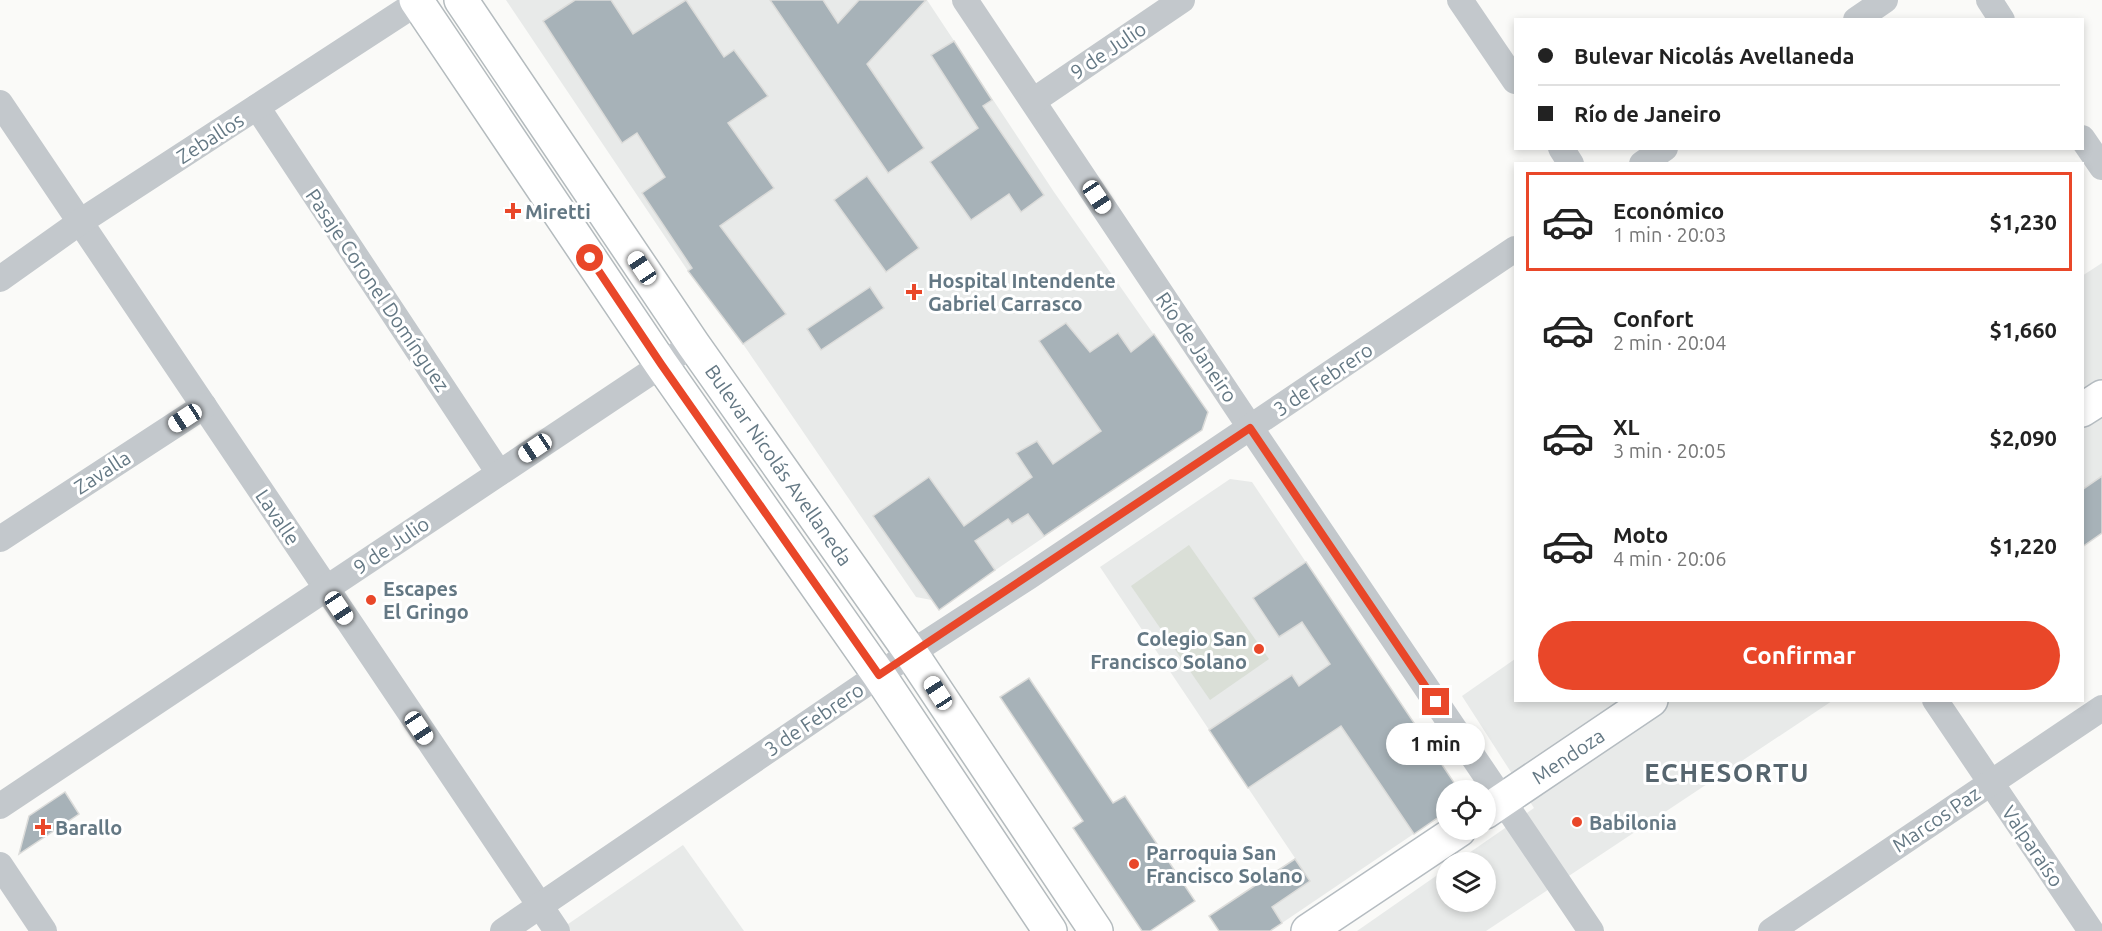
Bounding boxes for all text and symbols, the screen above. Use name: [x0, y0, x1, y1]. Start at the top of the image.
street label: 9 de Julio: [1066, 16, 1150, 84]
text: Bulevar Nicolás Avellaneda: [1574, 43, 1854, 68]
text: Río de Janeiro: [1574, 101, 1721, 126]
street label: Zeballos: [172, 108, 248, 168]
car: [1079, 177, 1115, 217]
street label: Pasaje Coronel Domínguez: [302, 184, 454, 396]
icon: car: [1541, 195, 1595, 249]
text: Económico: [1613, 198, 1724, 223]
place label: Miretti: [525, 200, 591, 223]
marker: Miretti: [506, 204, 520, 218]
text: $1,230: [1990, 209, 2057, 234]
text: 1 min · 20:03: [1613, 223, 1727, 246]
route start: [576, 244, 603, 271]
car: [624, 248, 660, 288]
place label: Hospital Intendente Gabriel Carrasco: [928, 269, 1116, 315]
marker: Hospital Intendente Gabriel Carrasco: [905, 283, 923, 301]
street label: Río de Janeiro: [1152, 288, 1242, 406]
icon: car: [1541, 303, 1595, 357]
text: Confort: [1613, 306, 1694, 331]
text: $1,660: [1990, 317, 2057, 342]
text: 2 min · 20:04: [1613, 331, 1727, 354]
street label: 3 de Febrero: [1269, 338, 1377, 420]
street label: Bulevar Nicolás Avellaneda: [701, 360, 857, 570]
car: [165, 401, 205, 435]
icon: car: [1541, 411, 1595, 465]
text: XL: [1613, 414, 1640, 439]
text: $2,090: [1990, 425, 2057, 450]
car: [515, 430, 555, 466]
text: 3 min · 20:05: [1613, 439, 1727, 462]
street label: Zavalla: [70, 445, 134, 499]
street label: Lavalle: [251, 485, 305, 549]
street label: 9 de Julio: [349, 511, 433, 579]
icon: car: [1541, 519, 1595, 573]
text: Moto: [1613, 522, 1668, 547]
text: $1,220: [1990, 533, 2057, 558]
text: 4 min · 20:06: [1613, 547, 1727, 570]
place label: Escapes El Gringo: [383, 577, 469, 623]
car: [321, 588, 357, 628]
marker: Escapes El Gringo: [364, 593, 378, 607]
button: Confirmar: [1538, 621, 2060, 690]
place label: Colegio San Francisco Solano: [1090, 627, 1247, 673]
marker: Colegio San Francisco Solano: [1252, 642, 1266, 656]
car: [921, 673, 955, 713]
street label: 3 de Febrero: [760, 678, 868, 760]
route end: [1422, 688, 1449, 715]
car: [401, 708, 437, 748]
callout: 1 min: [1386, 723, 1486, 765]
street label: Mendoza: [1527, 723, 1609, 789]
text: 1 min: [1410, 732, 1461, 755]
district label: ECHESORTU: [1644, 758, 1810, 787]
map controls: [1436, 780, 1496, 912]
button: locate: [1436, 780, 1496, 840]
street label: Marcos Paz: [1888, 781, 1984, 857]
street label: Valparaíso: [1997, 801, 2069, 891]
place label: Babilonia: [1589, 811, 1677, 834]
marker: Babilonia: [1570, 815, 1584, 829]
place label: Barallo: [55, 816, 122, 839]
marker: Barallo: [36, 820, 50, 834]
place label: Parroquia San Francisco Solano: [1146, 841, 1303, 887]
button: layers: [1436, 852, 1496, 912]
marker: Parroquia San Francisco Solano: [1127, 857, 1141, 871]

